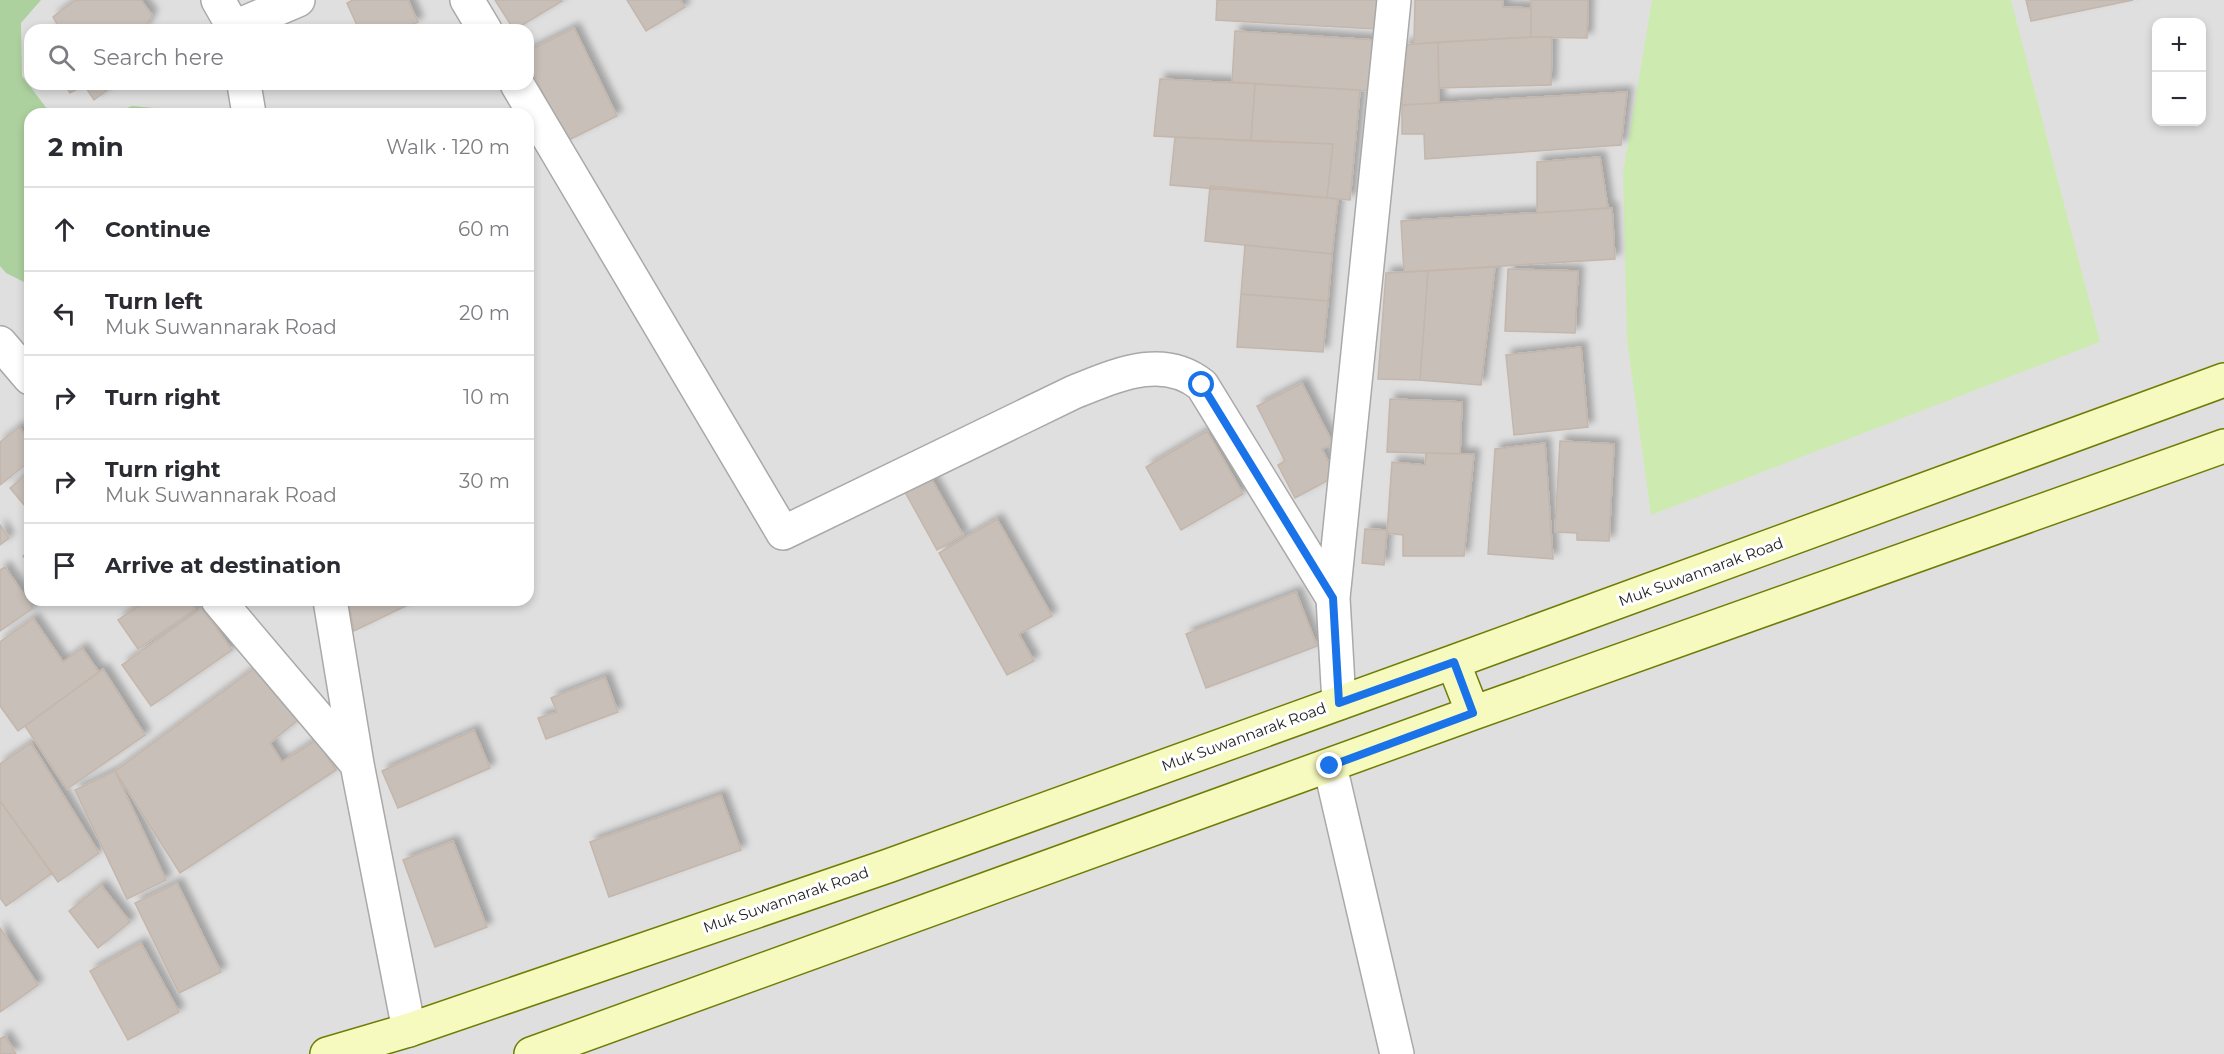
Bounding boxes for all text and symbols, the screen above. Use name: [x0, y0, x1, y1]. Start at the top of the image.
map controls: [2152, 18, 2206, 126]
button: +: [2152, 18, 2206, 72]
search box: [24, 24, 534, 90]
icon: search: [45, 41, 78, 74]
text: Search here: [93, 44, 224, 71]
button: −: [2152, 72, 2206, 126]
text: 2 min: [48, 131, 124, 163]
text: Walk · 120 m: [386, 135, 510, 159]
icon: ahead: [48, 213, 81, 246]
text: Continue: [105, 216, 211, 243]
text: 60 m: [458, 217, 510, 241]
text: Turn left: [105, 288, 203, 315]
icon: left: [48, 297, 81, 330]
text: 20 m: [459, 301, 510, 325]
text: Muk Suwannarak Road: [105, 315, 337, 339]
route start: [1188, 371, 1214, 397]
icon: right: [48, 381, 81, 414]
text: Turn right: [105, 384, 220, 411]
text: 10 m: [463, 385, 510, 409]
text: Turn right: [105, 456, 220, 483]
icon: right: [48, 465, 81, 498]
text: 30 m: [459, 469, 510, 493]
text: Muk Suwannarak Road: [105, 483, 337, 507]
street label: Muk Suwannarak Road: [1616, 533, 1786, 610]
icon: arrive: [48, 549, 81, 582]
text: Arrive at destination: [105, 552, 341, 579]
street label: Muk Suwannarak Road: [1159, 698, 1329, 775]
route end: [1316, 752, 1342, 778]
street label: Muk Suwannarak Road: [701, 862, 871, 937]

